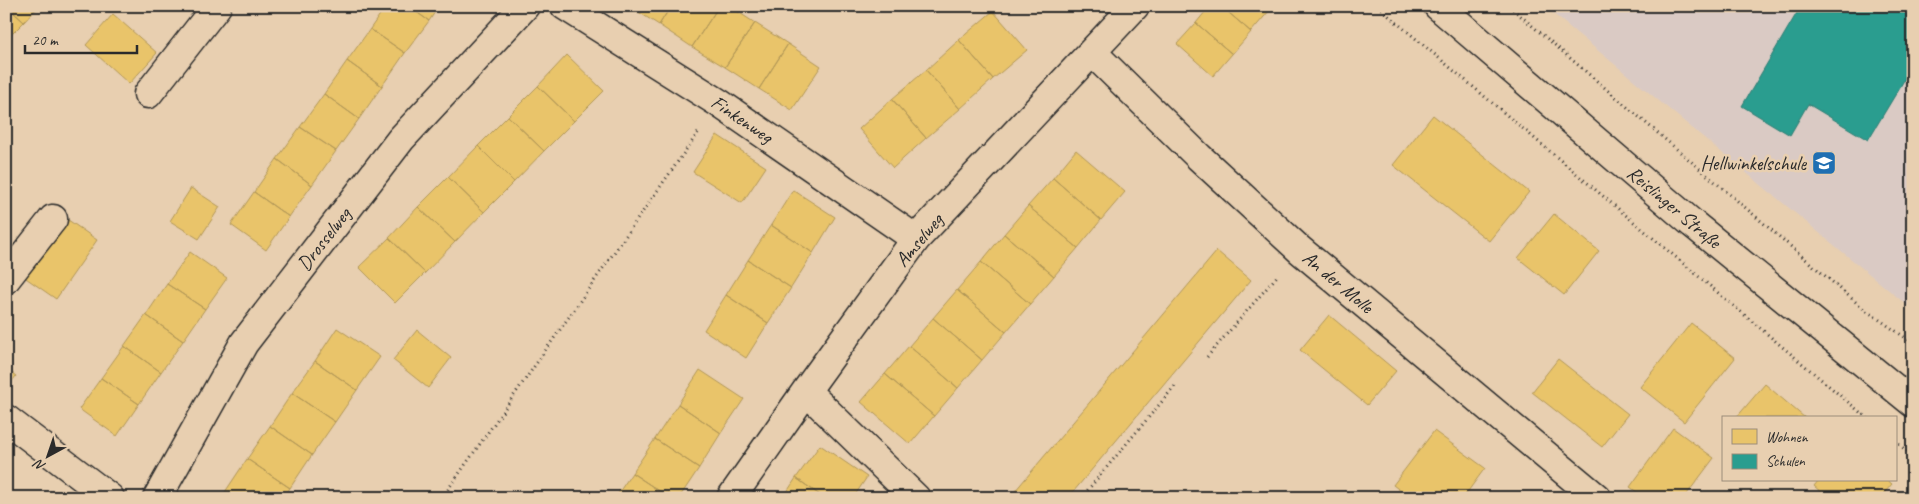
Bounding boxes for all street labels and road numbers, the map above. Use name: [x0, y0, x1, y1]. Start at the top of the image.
street label: Finkenweg: [707, 89, 779, 150]
street label: Reislinger Straße: [1622, 160, 1727, 255]
street label: Drosselweg: [292, 201, 358, 276]
street label: Amselweg: [890, 207, 950, 272]
street label: An der Molle: [1297, 245, 1380, 320]

